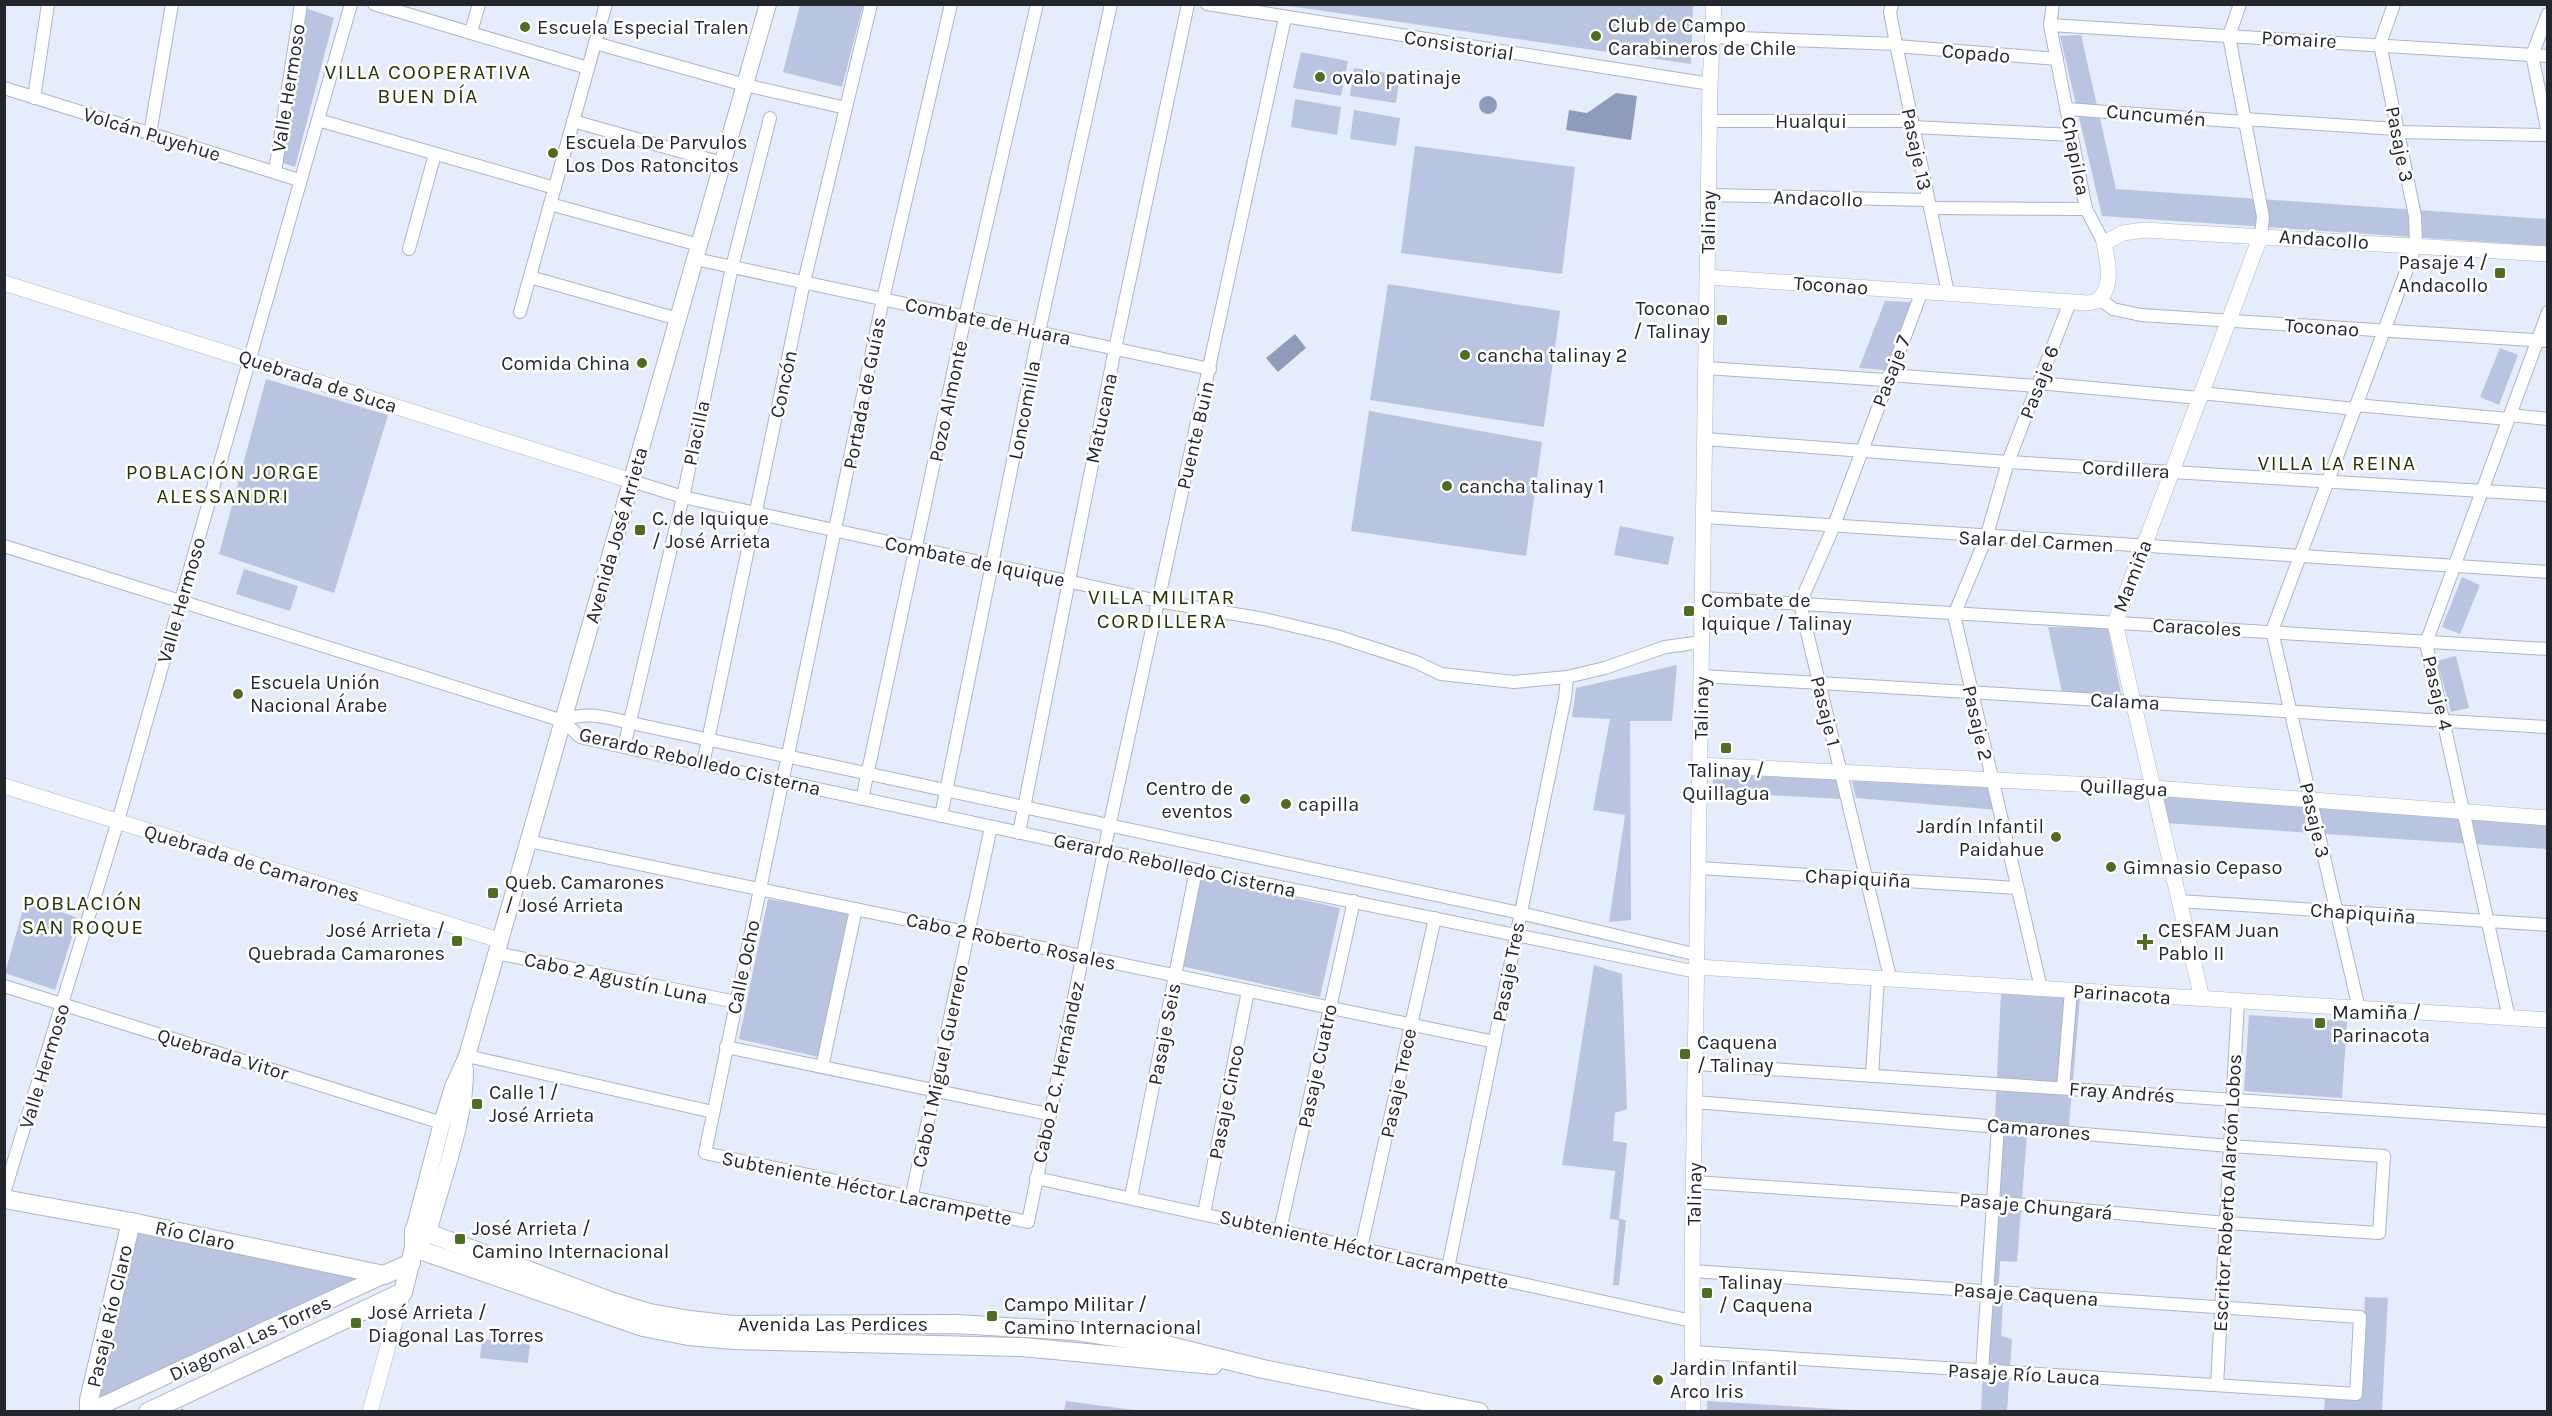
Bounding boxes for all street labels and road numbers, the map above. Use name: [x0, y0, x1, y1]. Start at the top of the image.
street label: Valle Hermoso: [267, 22, 310, 154]
street label: Consistorial: [1403, 25, 1515, 65]
street label: Pomaire: [2261, 26, 2337, 53]
street label: Copado: [1941, 39, 2011, 68]
street label: Cuncumén: [2105, 100, 2207, 131]
street label: Volcán Puyehue: [80, 103, 223, 166]
street label: Pasaje 3: [2381, 104, 2418, 184]
street label: Pasaje 13: [1897, 106, 1936, 192]
street label: Hualqui: [1775, 110, 1847, 133]
street label: Chapilca: [2057, 115, 2094, 198]
street label: Andacollo: [1773, 185, 1863, 212]
street label: Talinay: [1696, 190, 1721, 254]
street label: Andacollo: [2278, 225, 2370, 254]
street label: Toconao: [1793, 271, 1869, 300]
street label: Combate de Huara: [903, 293, 1073, 350]
street label: Toconao: [2284, 313, 2360, 342]
street label: Portada de Guías: [838, 315, 891, 471]
street label: Pasaje 7: [1867, 332, 1916, 410]
street label: Pozo Almonte: [924, 338, 973, 464]
street label: Pasaje 6: [2015, 342, 2064, 422]
street label: Quebrada de Suca: [236, 345, 400, 418]
street label: Concón: [765, 348, 802, 420]
street label: Loncomilla: [1004, 359, 1045, 462]
street label: Matucana: [1081, 371, 1122, 465]
street label: Puente Buin: [1172, 379, 1219, 492]
street label: Placilla: [678, 398, 715, 468]
street label: Avenida José Arrieta: [580, 444, 653, 626]
street label: Cordillera: [2081, 456, 2170, 483]
street label: Salar del Carmen: [1958, 526, 2114, 557]
street label: Combate de Iquique: [883, 531, 1067, 592]
street label: Valle Hermoso: [153, 535, 210, 666]
street label: Mamiña: [2108, 537, 2157, 616]
street label: Caracoles: [2152, 614, 2242, 641]
street label: Pasaje 4: [2418, 653, 2457, 733]
street label: Pasaje 1: [1806, 674, 1845, 749]
street label: Talinay: [1689, 676, 1714, 740]
street label: Pasaje 2: [1958, 683, 1997, 763]
street label: Calama: [2090, 688, 2160, 715]
street label: Gerardo Rebolledo Cisterna: [577, 722, 823, 801]
street label: Quillagua: [2080, 774, 2168, 801]
street label: Pasaje 3: [2295, 780, 2334, 860]
street label: Quebrada de Camarones: [141, 820, 362, 907]
street label: Gerardo Rebolledo Cisterna: [1052, 829, 1298, 902]
street label: Chapiquiña: [1805, 864, 1911, 893]
street label: Chapiquiña: [2309, 898, 2417, 929]
street label: Cabo 2 Roberto Rosales: [904, 908, 1118, 975]
street label: Calle Ocho: [722, 918, 765, 1016]
street label: Pasaje Tres: [1488, 920, 1529, 1024]
street label: Cabo 2 Agustín Luna: [522, 948, 710, 1009]
street label: Cabo 1 Miguel Guerrero: [908, 962, 973, 1170]
street label: Cabo 2 C. Hernández: [1028, 979, 1089, 1165]
street label: Parinacota: [2072, 980, 2172, 1009]
street label: Pasaje Seis: [1143, 981, 1186, 1087]
street label: Valle Hermoso: [15, 1001, 74, 1132]
street label: Pasaje Cuatro: [1293, 1002, 1342, 1130]
street label: Quebrada Vitor: [154, 1024, 292, 1086]
street label: Pasaje Trece: [1376, 1026, 1421, 1140]
street label: Pasaje Cinco: [1204, 1043, 1249, 1161]
street label: Escritor Roberto Alarcón Lobos: [2209, 1053, 2246, 1333]
street label: Fray Andrés: [2068, 1077, 2176, 1108]
street label: Camarones: [1986, 1114, 2092, 1145]
street label: Subteniente Héctor Lacrampette: [720, 1146, 1014, 1231]
street label: Talinay: [1682, 1162, 1707, 1226]
street label: Pasaje Chungará: [1958, 1188, 2114, 1225]
street label: Subteniente Héctor Lacrampette: [1217, 1205, 1511, 1294]
street label: Río Claro: [153, 1216, 237, 1255]
street label: Pasaje Río Claro: [82, 1242, 137, 1390]
street label: Pasaje Caquena: [1953, 1278, 2099, 1311]
street label: Diagonal Las Torres: [166, 1291, 335, 1386]
street label: Avenida Las Perdices: [738, 1313, 928, 1336]
street label: Pasaje Río Lauca: [1947, 1359, 2101, 1390]

